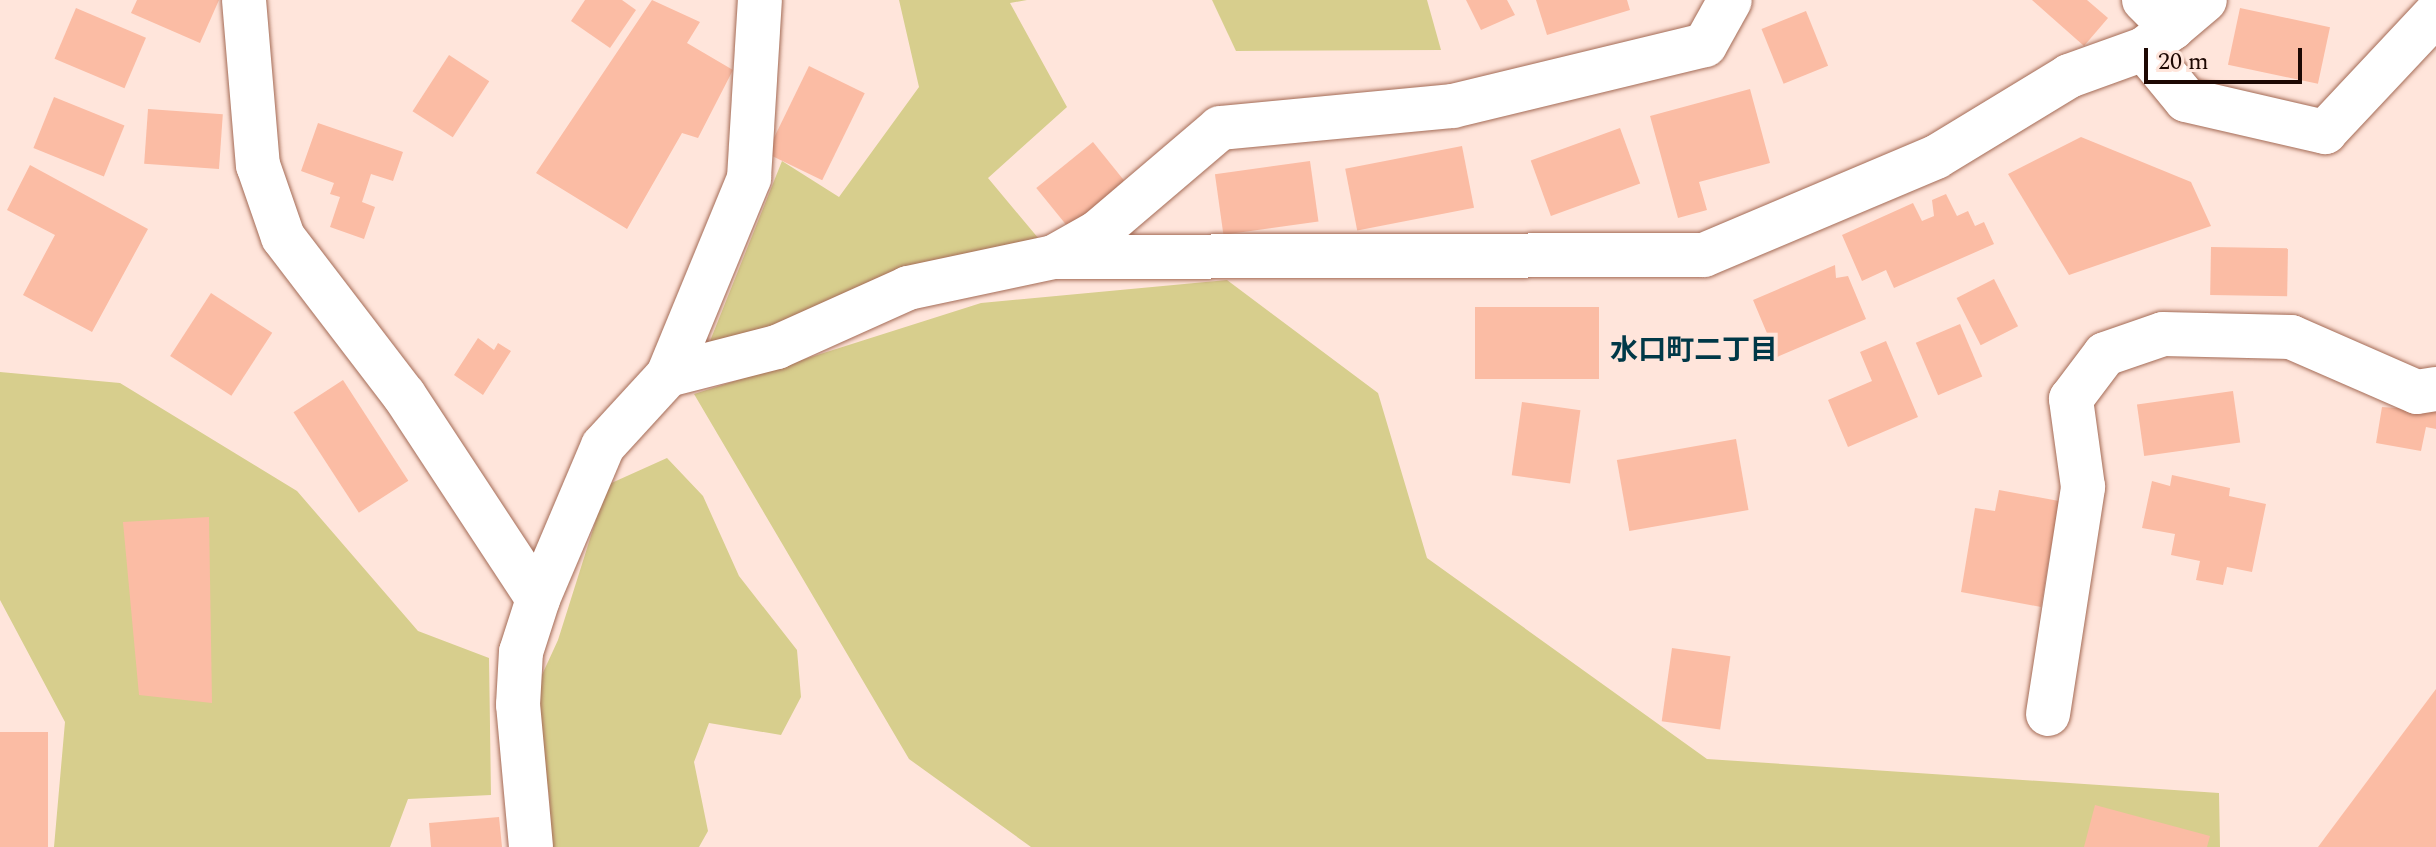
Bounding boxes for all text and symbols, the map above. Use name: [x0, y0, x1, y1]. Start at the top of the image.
scale bar: [2148, 32, 2306, 82]
text: 20 m: [2158, 44, 2209, 80]
district label: 水口町二丁目: [1610, 334, 1778, 368]

